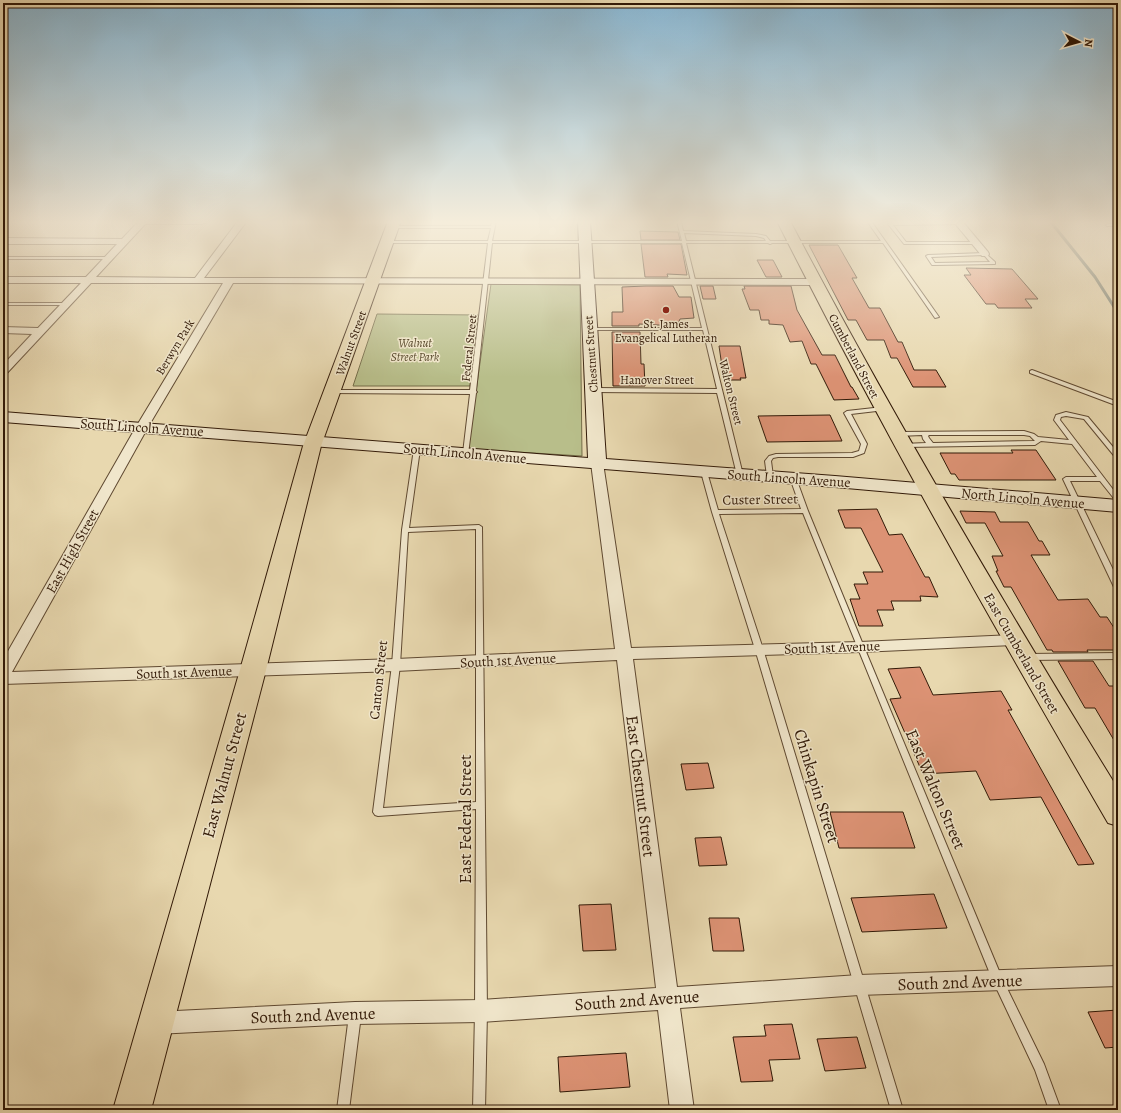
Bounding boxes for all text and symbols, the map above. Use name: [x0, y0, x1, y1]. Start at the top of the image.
north arrow: [1059, 22, 1099, 62]
text: N: [1081, 38, 1096, 48]
marker: St. James Evangelical Lutheran: [661, 305, 671, 315]
street label: Walnut Street: [332, 308, 370, 378]
street label: Cumberland Street: [825, 311, 883, 401]
street label: Federal Street: [458, 313, 480, 382]
street label: Chestnut Street: [580, 315, 602, 393]
street label: Berwyn Park: [152, 316, 198, 378]
place label: St. James Evangelical Lutheran: [615, 316, 718, 346]
park label: Walnut Street Park: [391, 335, 440, 365]
street label: Walton Street: [715, 357, 747, 427]
street label: Hanover Street: [620, 372, 694, 388]
street label: South Lincoln Avenue: [80, 414, 204, 441]
street label: South Lincoln Avenue: [403, 439, 527, 468]
street label: South Lincoln Avenue: [727, 465, 851, 492]
street label: North Lincoln Avenue: [960, 484, 1086, 513]
street label: Custer Street: [722, 489, 798, 510]
street label: East High Street: [41, 505, 104, 597]
street label: East Cumberland Street: [979, 589, 1064, 717]
street label: South 1st Avenue: [784, 636, 880, 659]
street label: Canton Street: [365, 639, 392, 721]
street label: South 1st Avenue: [460, 648, 556, 673]
street label: South 1st Avenue: [136, 661, 232, 684]
street label: East Walnut Street: [197, 709, 252, 841]
street label: East Chestnut Street: [620, 714, 661, 859]
street label: Chinkapin Street: [788, 726, 845, 846]
street label: East Walton Street: [900, 726, 971, 853]
street label: East Federal Street: [454, 754, 477, 884]
street label: South 2nd Avenue: [897, 969, 1023, 996]
street label: South 2nd Avenue: [574, 985, 700, 1016]
street label: South 2nd Avenue: [250, 1002, 376, 1029]

